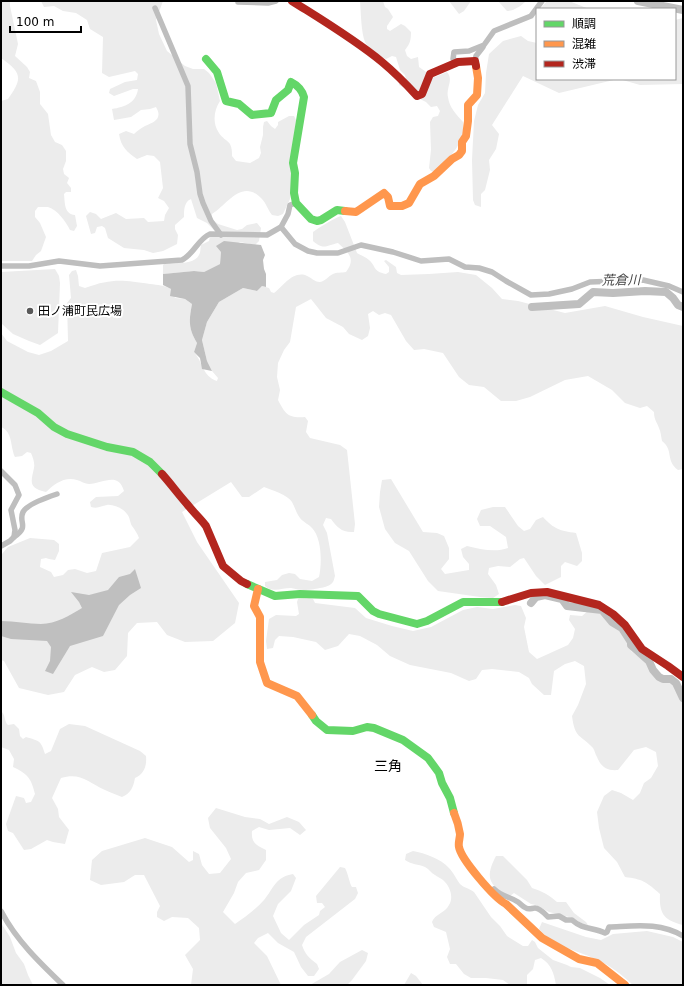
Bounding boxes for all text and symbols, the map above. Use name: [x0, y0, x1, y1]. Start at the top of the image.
scale bar: [10, 8, 81, 34]
legend: [536, 8, 676, 80]
text: 100 m: [16, 15, 54, 29]
text: 順調: [572, 17, 596, 31]
text: 混雑: [572, 37, 596, 51]
text: 渋滞: [572, 57, 596, 71]
water label: 荒倉川: [601, 272, 643, 288]
place label: 田ノ浦町民広場: [38, 304, 122, 318]
marker: 田ノ浦町民広場: [25, 306, 35, 316]
district label: 三角: [374, 758, 402, 774]

